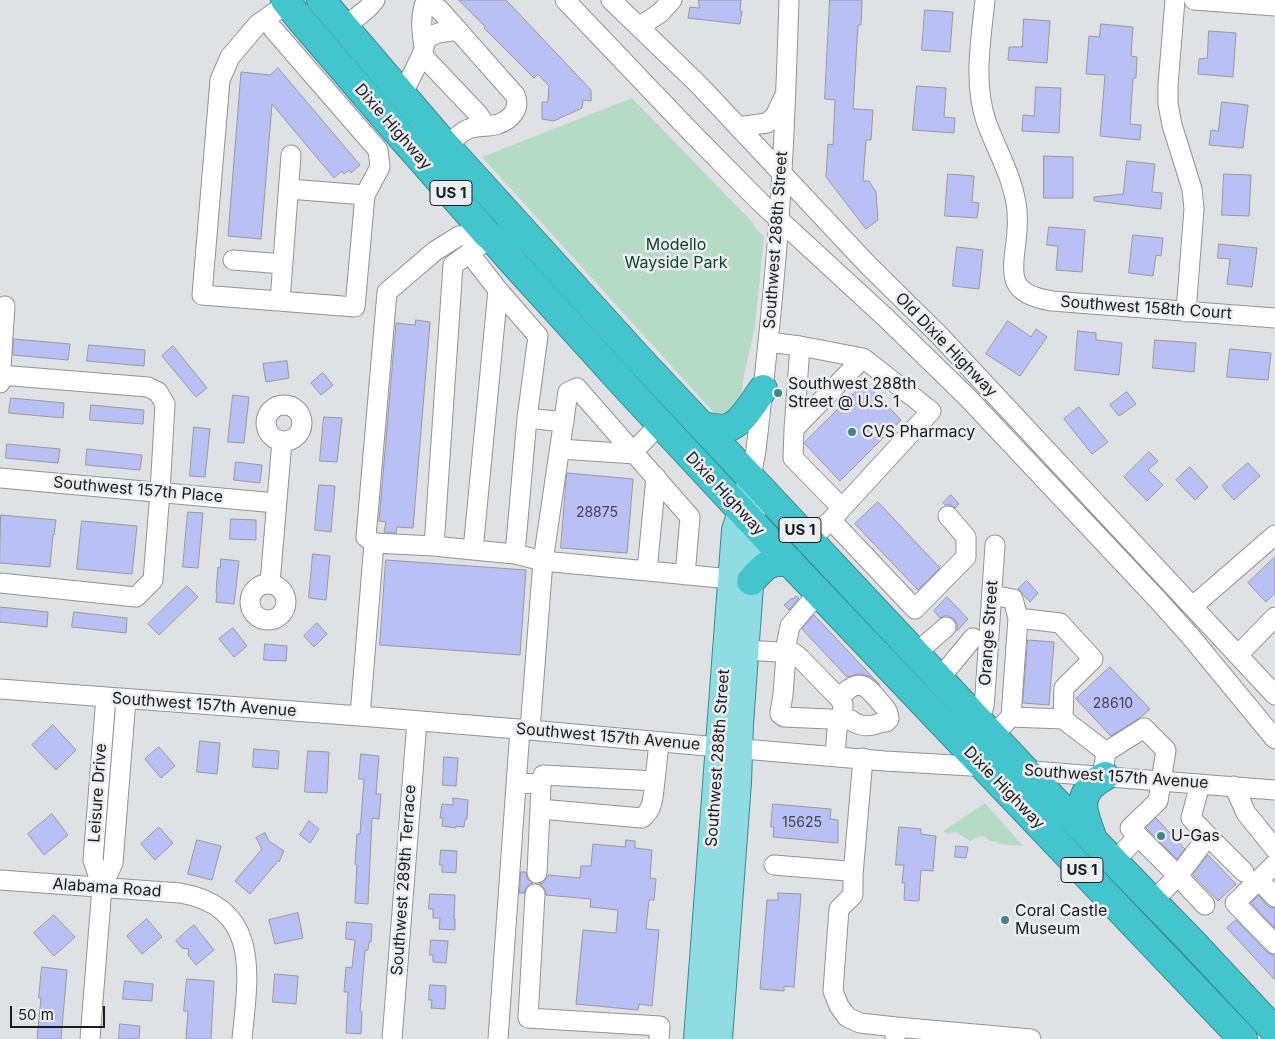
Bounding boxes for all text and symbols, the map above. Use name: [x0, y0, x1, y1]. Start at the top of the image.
street label: Dixie Highway: [350, 80, 436, 174]
street label: Southwest 288th Street: [760, 150, 792, 330]
road number: US 1: [430, 180, 472, 206]
park label: Modello Wayside Park: [625, 235, 727, 273]
street label: Old Dixie Highway: [891, 289, 1001, 401]
street label: Southwest 158th Court: [1060, 292, 1232, 324]
place label: Southwest 288th Street @ U.S. 1: [788, 374, 917, 412]
marker: Southwest 288th Street @ U.S. 1: [772, 387, 784, 399]
place label: CVS Pharmacy: [862, 422, 975, 442]
marker: CVS Pharmacy: [846, 426, 858, 438]
street label: Dixie Highway: [681, 448, 769, 540]
street label: Southwest 157th Place: [52, 473, 224, 507]
house number: 28875: [576, 505, 618, 521]
road number: US 1: [779, 518, 821, 542]
street label: Orange Street: [976, 580, 1002, 686]
street label: Southwest 288th Street: [702, 668, 734, 848]
street label: Southwest 157th Avenue: [111, 689, 297, 721]
house number: 28610: [1093, 696, 1133, 712]
street label: Southwest 157th Avenue: [515, 719, 701, 755]
street label: Leisure Drive: [85, 743, 111, 843]
street label: Dixie Highway: [960, 743, 1048, 833]
street label: Southwest 157th Avenue: [1023, 761, 1209, 793]
street label: Southwest 289th Terrace: [388, 784, 420, 976]
house number: 15625: [782, 815, 822, 831]
place label: U-Gas: [1171, 826, 1220, 846]
marker: U-Gas: [1155, 830, 1167, 842]
road number: US 1: [1061, 858, 1103, 882]
street label: Alabama Road: [52, 875, 162, 901]
place label: Coral Castle Museum: [1015, 901, 1107, 939]
marker: Coral Castle Museum: [999, 914, 1011, 926]
scale bar: [12, 996, 108, 1028]
text: 50 m: [18, 1005, 54, 1024]

